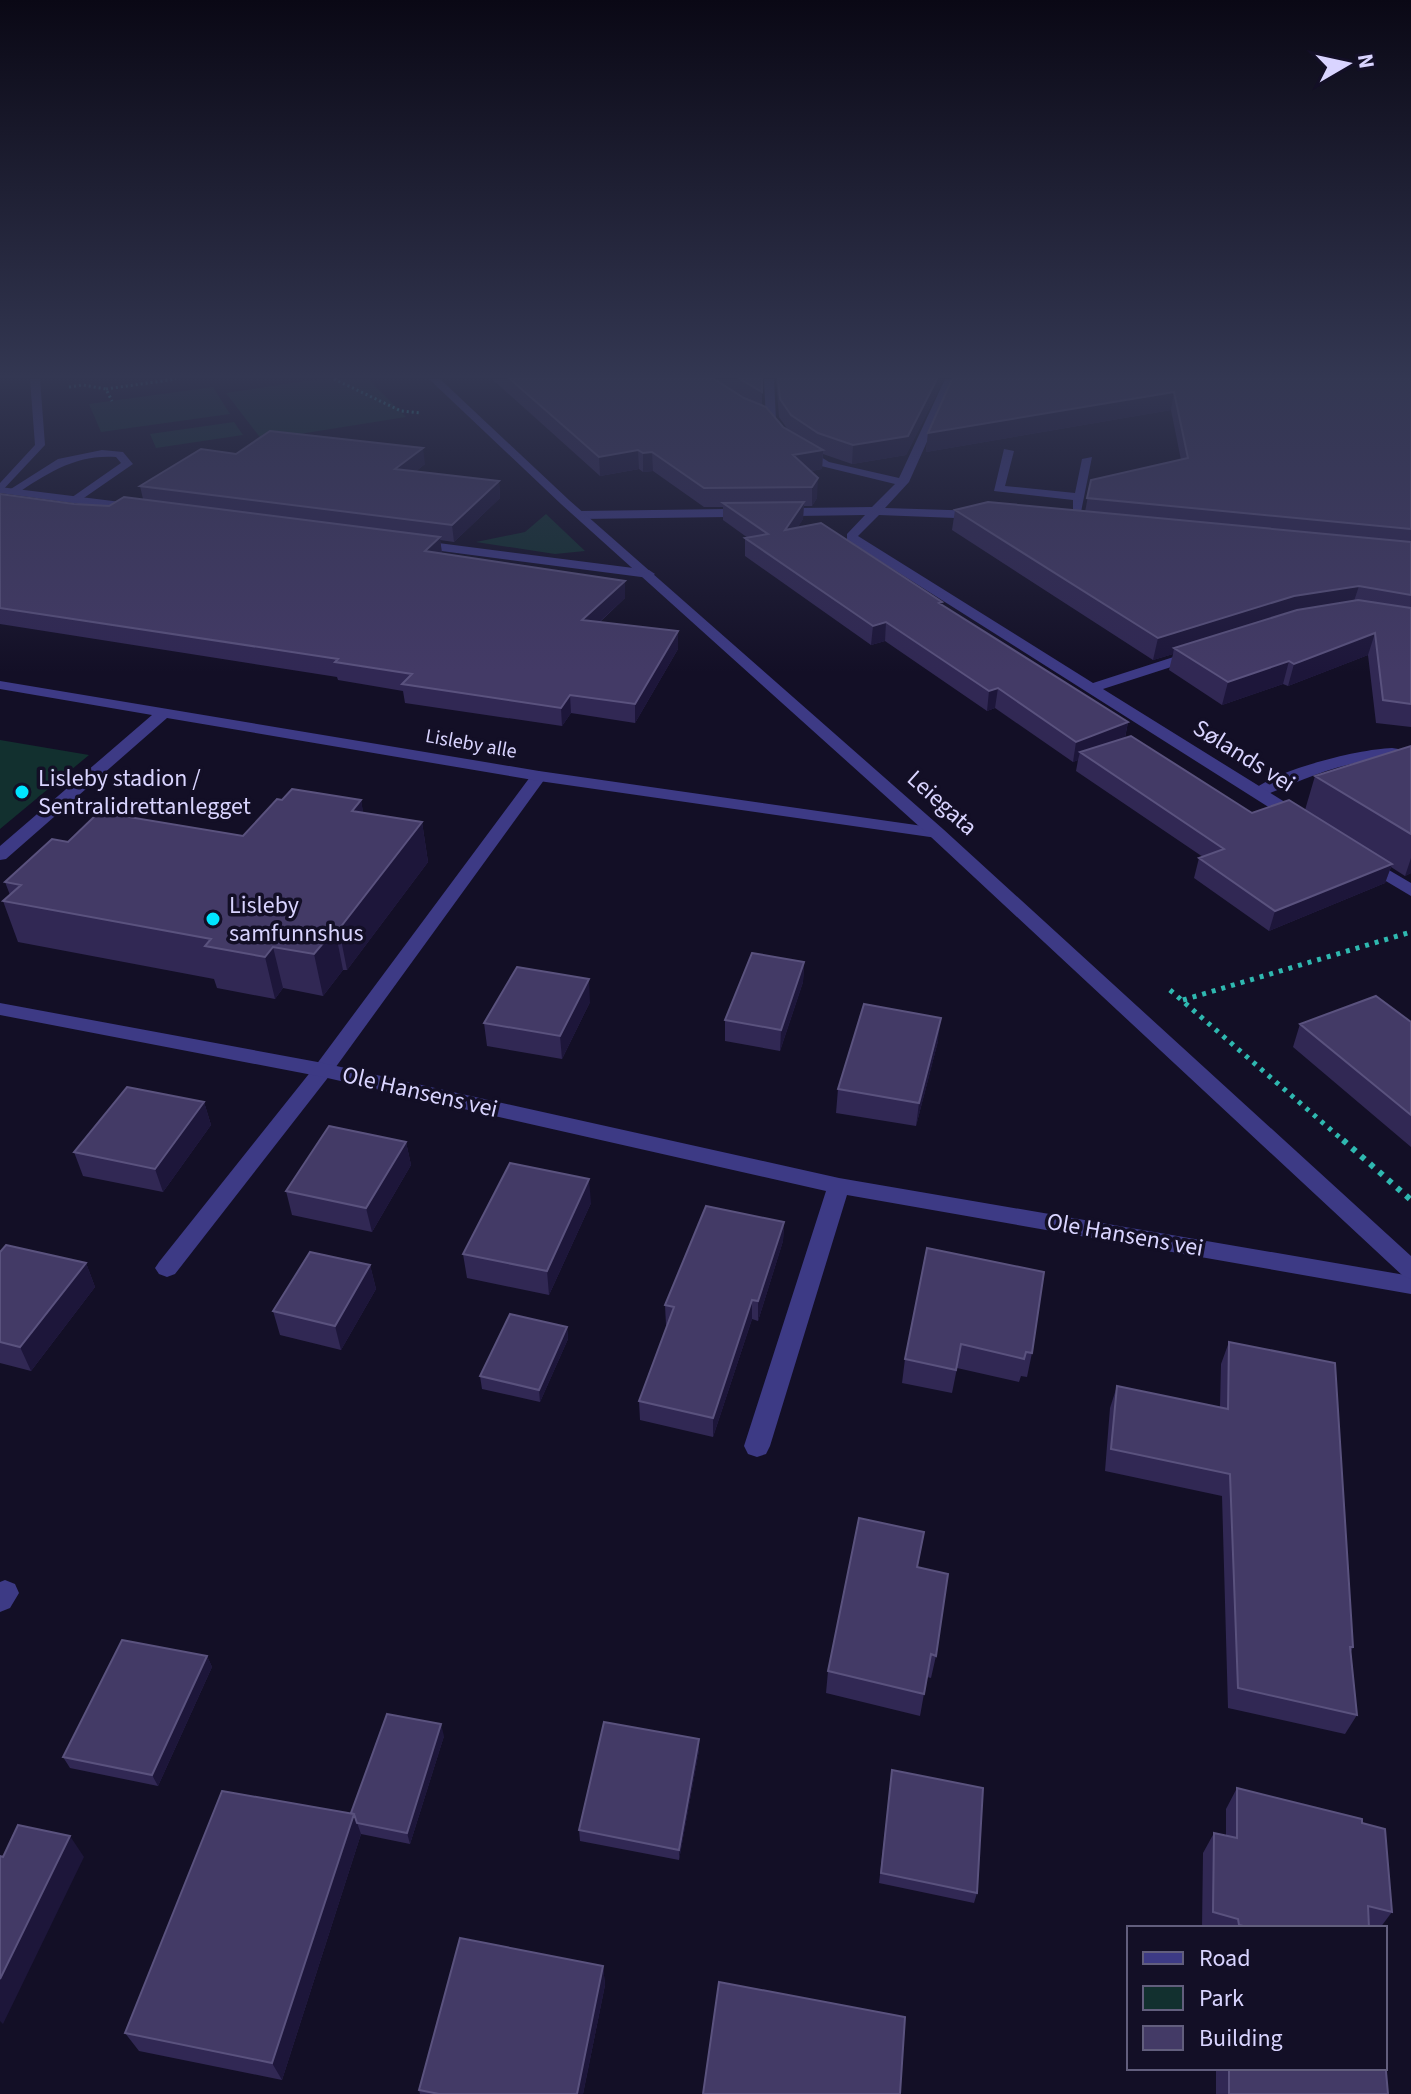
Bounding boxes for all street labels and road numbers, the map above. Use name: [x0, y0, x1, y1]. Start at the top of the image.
street label: Sølands vei: [1186, 711, 1302, 801]
street label: Lisleby alle: [423, 722, 519, 766]
street label: Leiegata: [899, 762, 985, 844]
street label: Ole Hansens vei: [339, 1057, 501, 1127]
street label: Ole Hansens vei: [1044, 1204, 1206, 1266]

